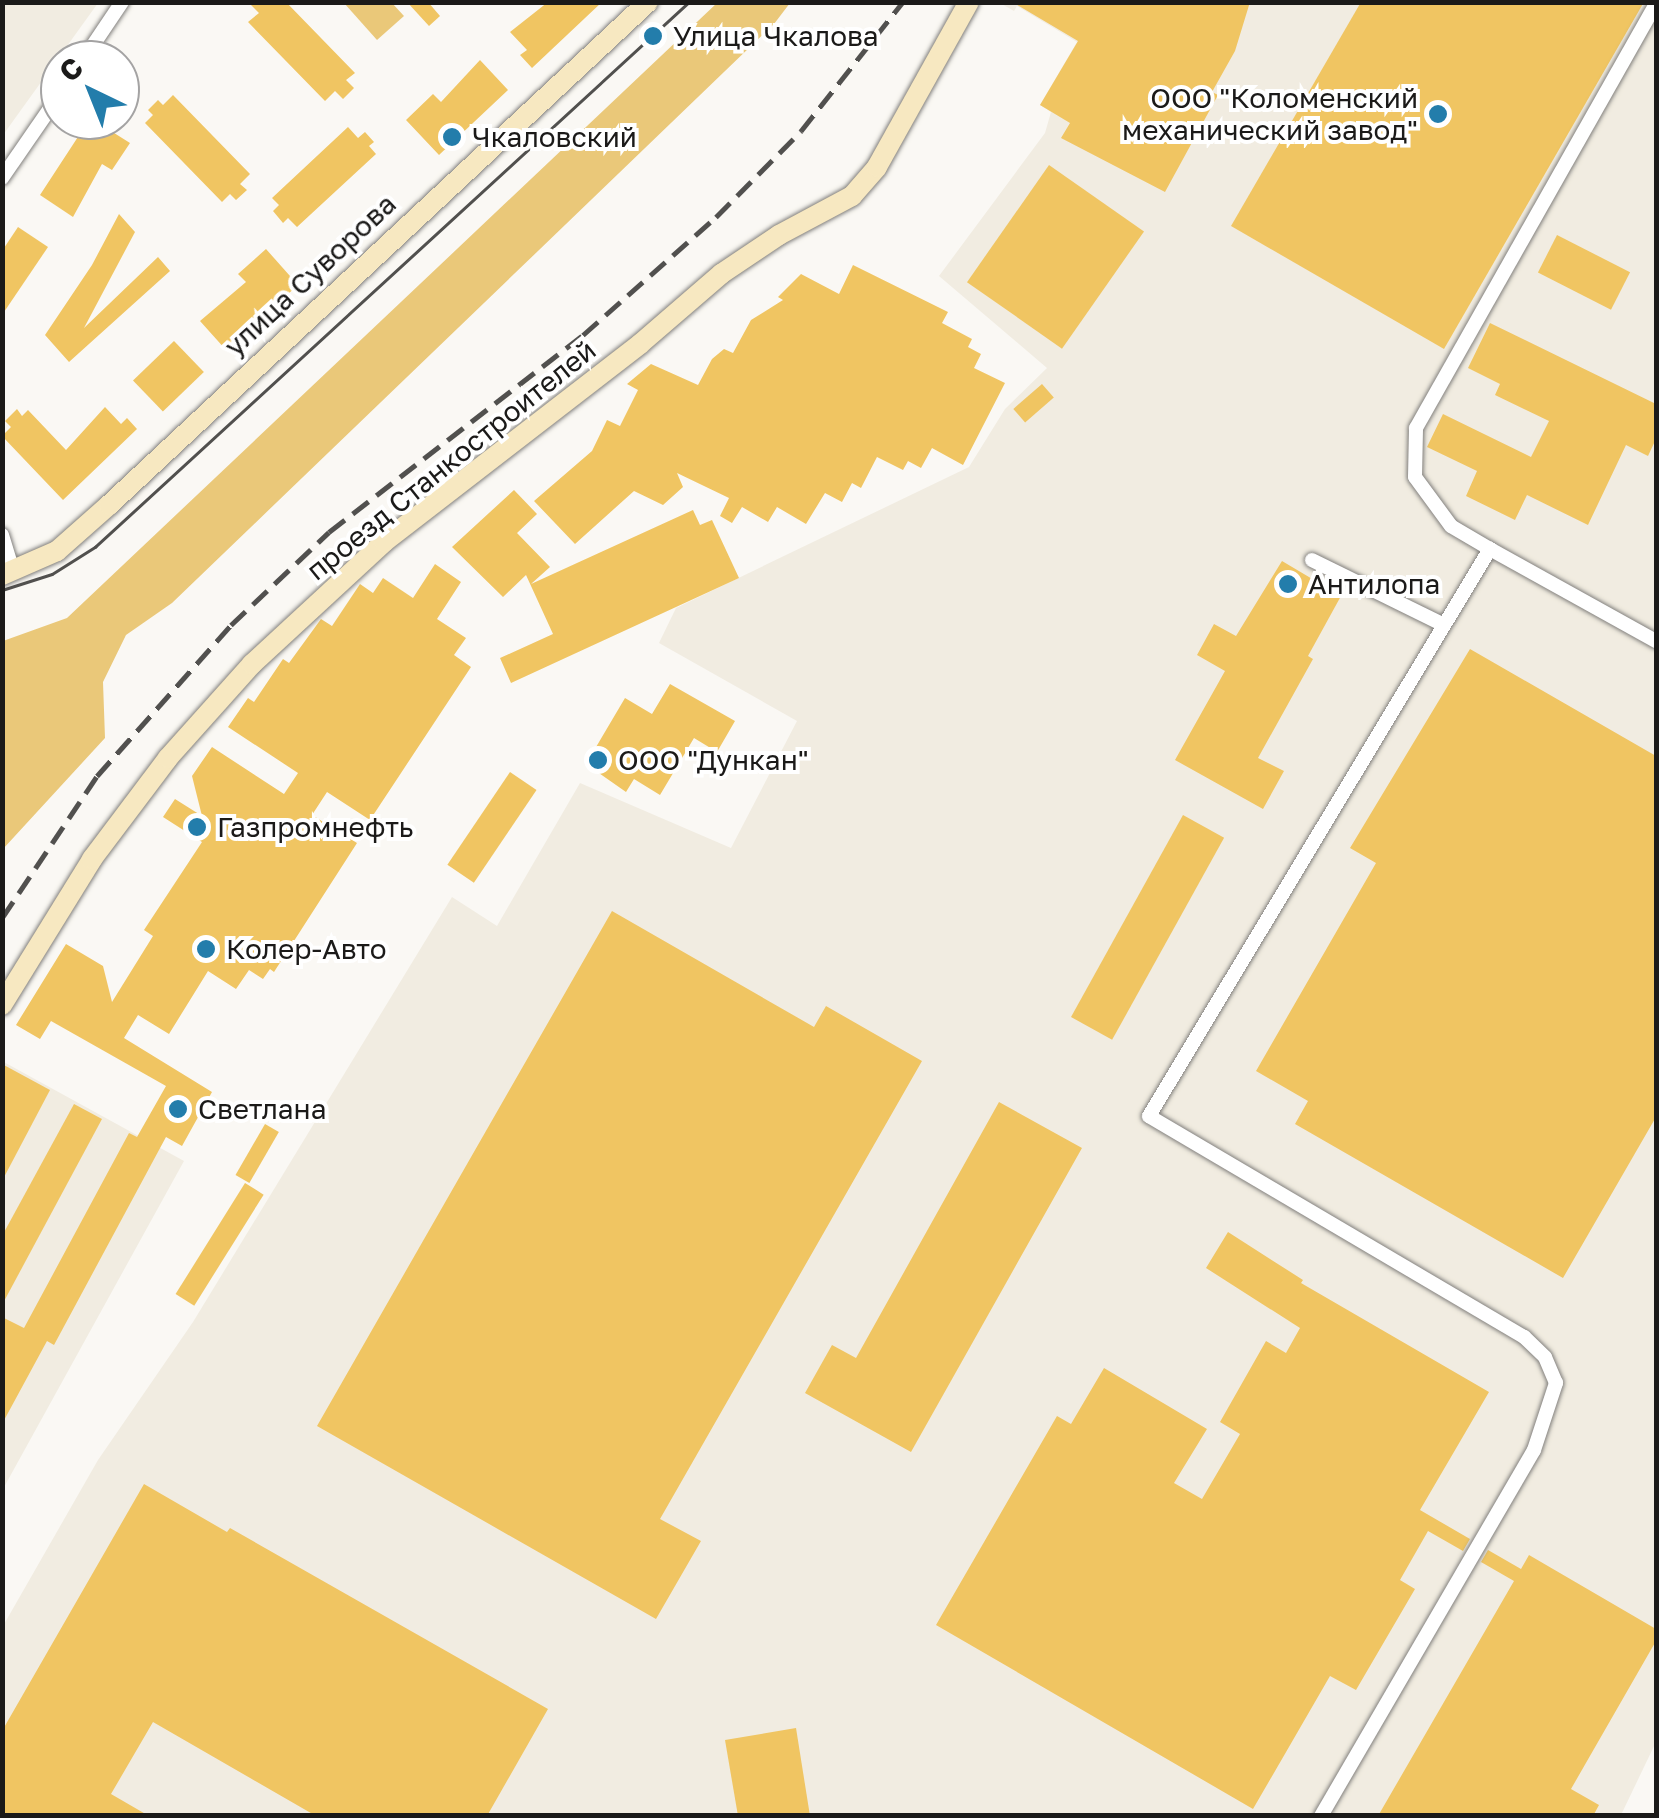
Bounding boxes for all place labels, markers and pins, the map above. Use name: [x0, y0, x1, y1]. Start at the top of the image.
place label: Улица Чкалова: [673, 19, 879, 53]
marker: Улица Чкалова: [642, 25, 664, 47]
place label: ООО "Коломенский механический завод": [1122, 81, 1418, 147]
marker: ООО "Коломенский механический завод": [1427, 103, 1449, 125]
place label: Чкаловский: [472, 120, 637, 154]
marker: Чкаловский: [441, 126, 463, 148]
place label: Aнтилопа: [1308, 567, 1440, 601]
marker: Aнтилопа: [1277, 573, 1299, 595]
place label: ООО "Дункан": [618, 743, 809, 777]
marker: ООО "Дункан": [587, 749, 609, 771]
place label: Газпромнефть: [217, 810, 414, 844]
marker: Газпромнефть: [186, 816, 208, 838]
place label: Колер-Авто: [226, 932, 387, 966]
marker: Колер-Авто: [195, 938, 217, 960]
place label: Светлана: [198, 1092, 327, 1126]
marker: Светлана: [167, 1098, 189, 1120]

